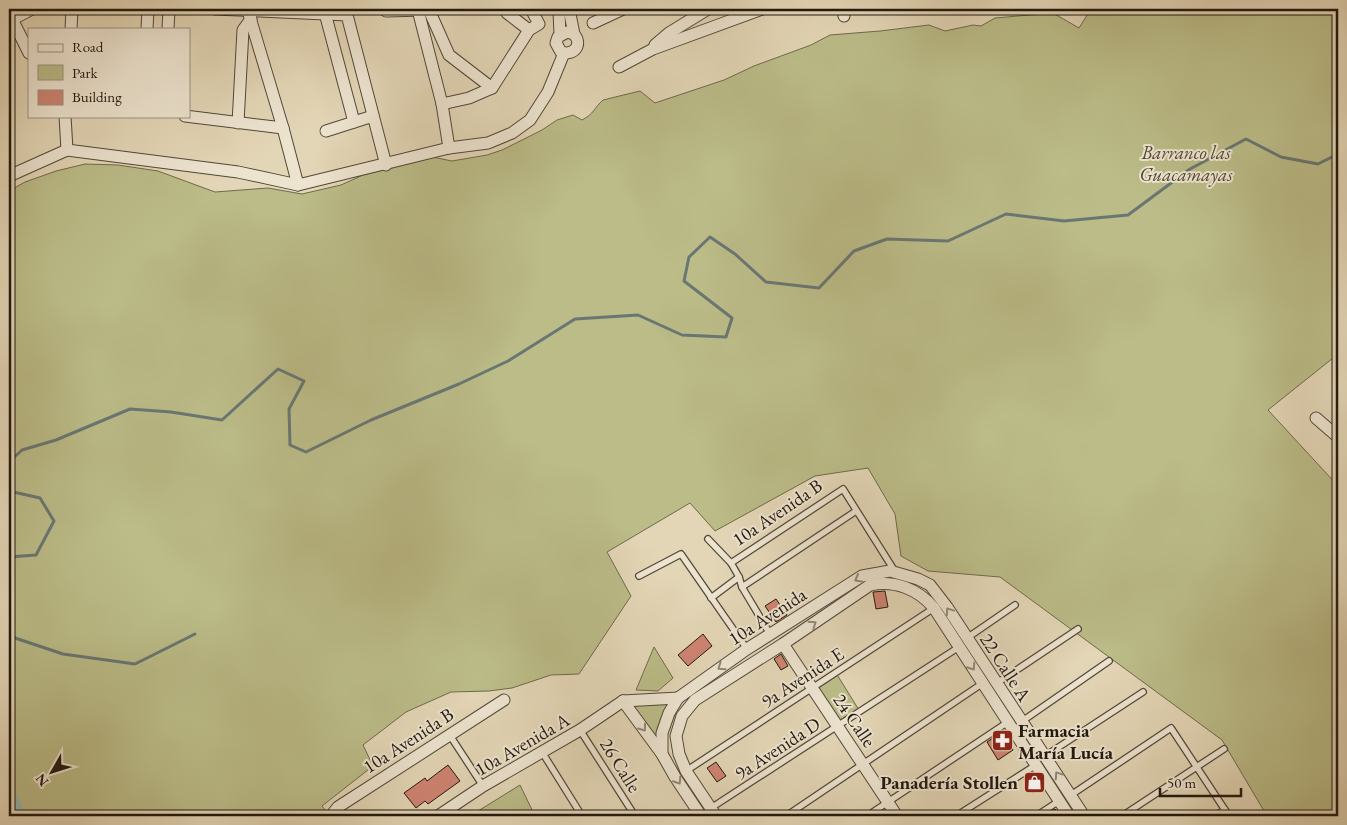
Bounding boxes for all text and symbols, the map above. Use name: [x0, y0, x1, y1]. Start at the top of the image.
legend: [28, 28, 190, 118]
text: Road: [72, 37, 104, 56]
text: Park: [72, 63, 99, 82]
text: Building: [72, 87, 122, 106]
park label: Barranco las Guacamayas: [1139, 140, 1233, 187]
street label: 10a Avenida B: [727, 473, 827, 552]
one-way arrow: [854, 573, 863, 583]
street label: 10a Avenida: [723, 582, 812, 651]
one-way arrow: [946, 607, 955, 616]
one-way arrow: [807, 621, 816, 630]
street label: 22 Calle A: [974, 628, 1037, 707]
street label: 9a Avenida E: [756, 641, 849, 713]
one-way arrow: [717, 661, 727, 670]
one-way arrow: [966, 661, 975, 671]
street label: 24 Calle: [828, 689, 882, 752]
street label: 10a Avenida B: [358, 702, 459, 779]
street label: 10a Avenida A: [470, 707, 575, 782]
street label: 9a Avenida D: [730, 711, 825, 785]
place label: Farmacia María Lucía: [1018, 718, 1114, 765]
one-way arrow: [637, 722, 645, 731]
pharmacy icon: Farmacia María Lucía: [990, 729, 1014, 753]
street label: 26 Calle: [594, 733, 647, 797]
north arrow: [28, 748, 78, 798]
scale bar: [1160, 765, 1241, 797]
text: N: [31, 770, 52, 790]
place label: Panadería Stollen: [880, 770, 1018, 795]
shop icon: Panadería Stollen: [1022, 770, 1046, 794]
one-way arrow: [1054, 772, 1064, 781]
text: 50 m: [1167, 773, 1196, 792]
one-way arrow: [671, 775, 681, 784]

